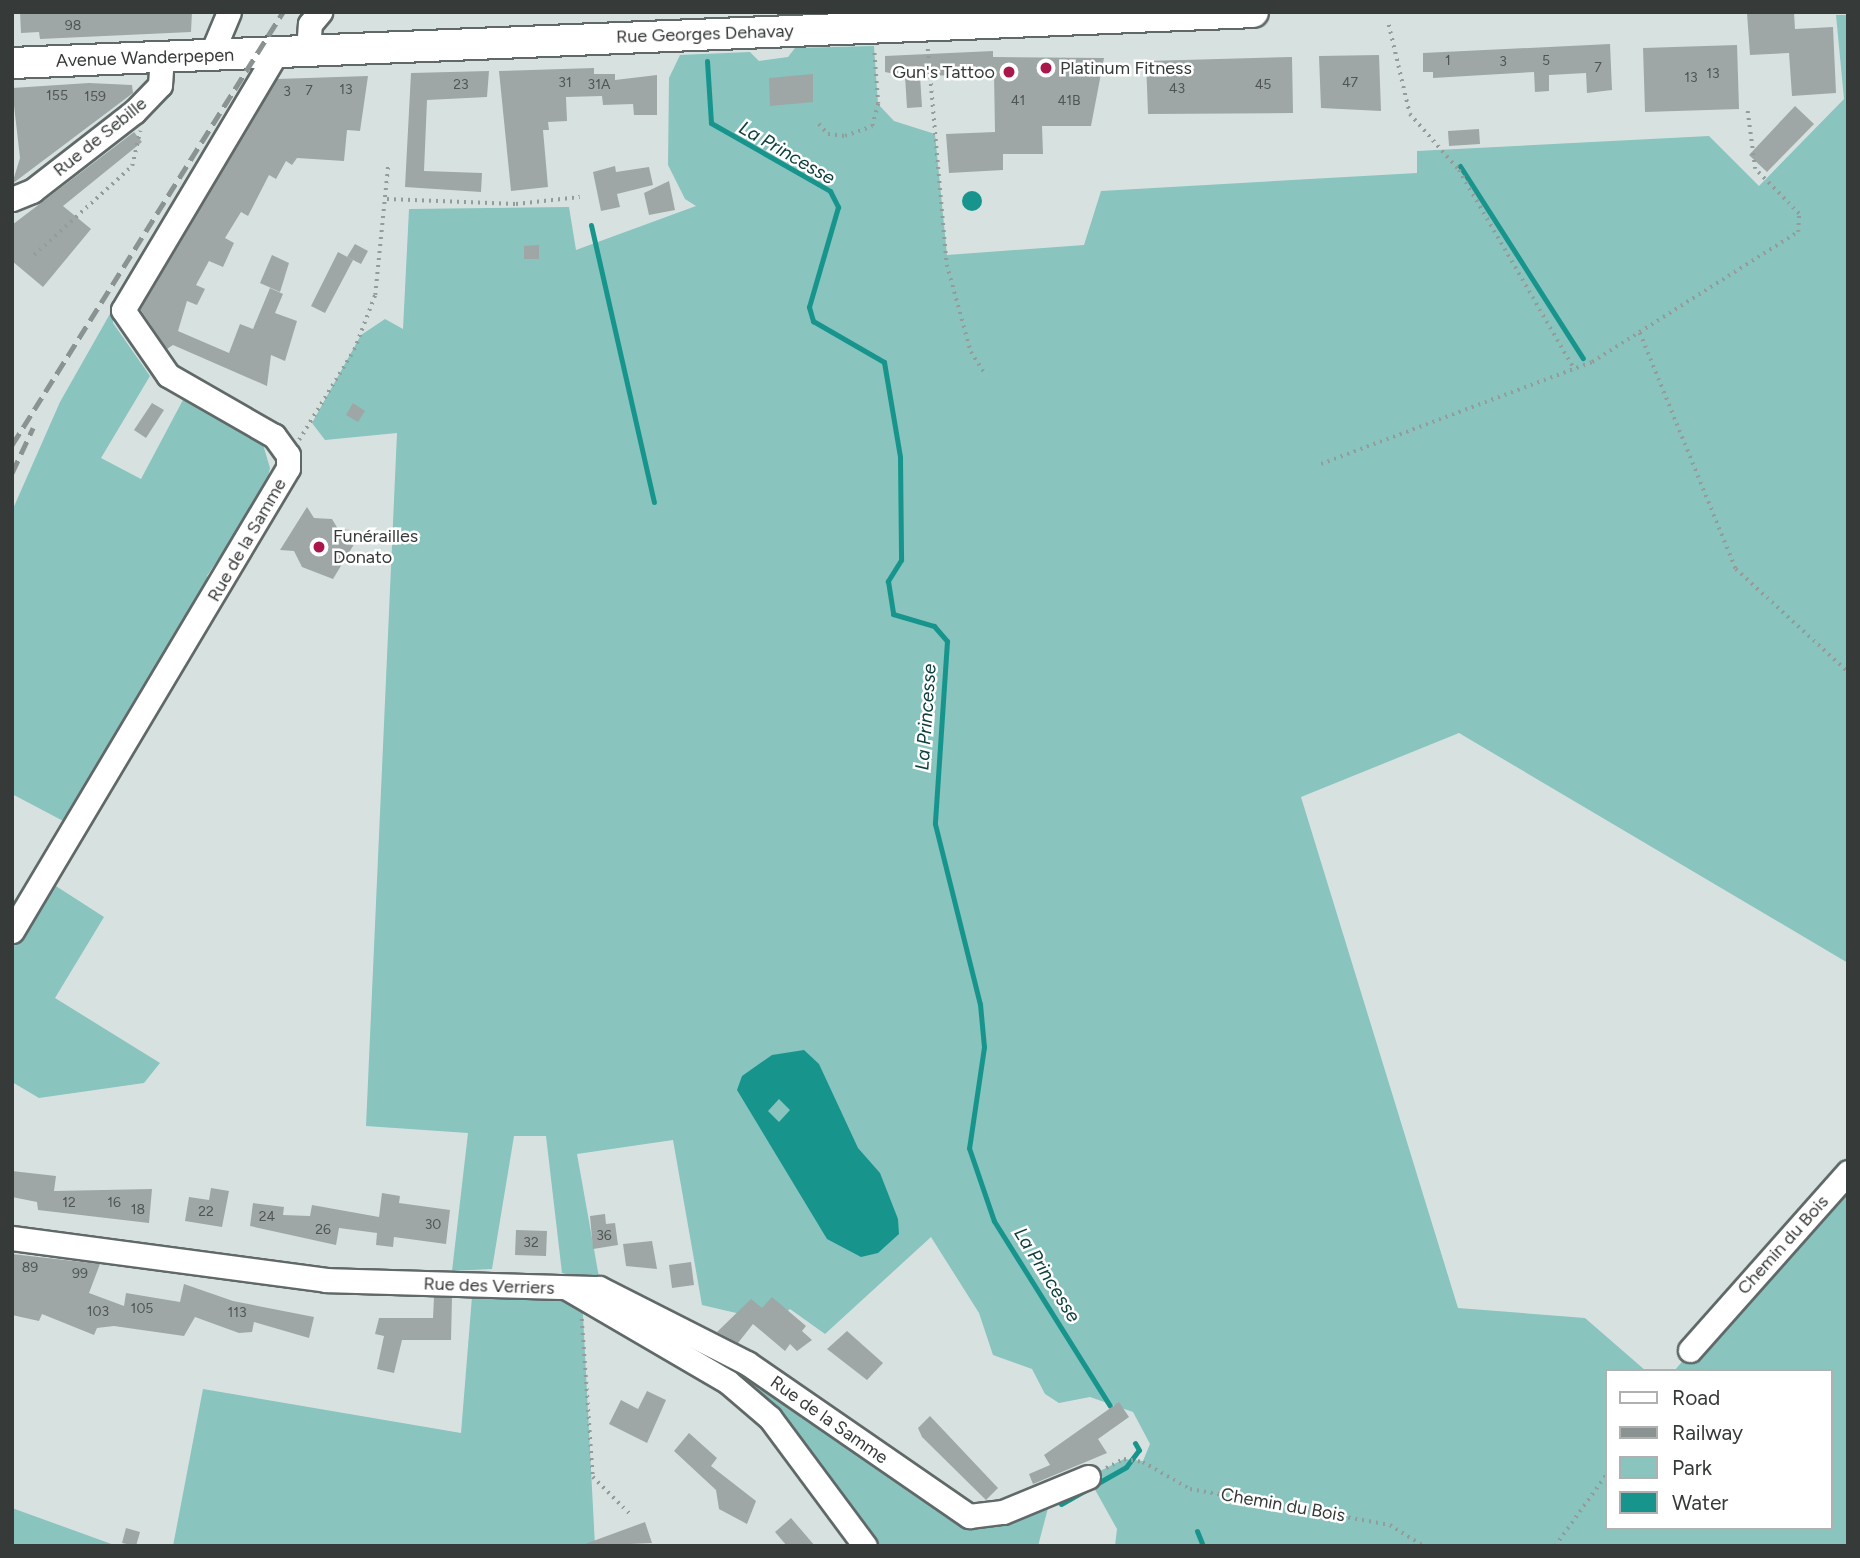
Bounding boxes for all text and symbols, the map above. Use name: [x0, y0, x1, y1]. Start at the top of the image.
house number: 98: [65, 18, 81, 34]
street label: Rue Georges Dehavay: [616, 20, 794, 48]
street label: Avenue Wanderpepen: [55, 44, 235, 72]
house number: 1: [1445, 53, 1451, 69]
house number: 5: [1542, 53, 1550, 69]
house number: 3: [1499, 54, 1507, 70]
place label: Platinum Fitness: [1060, 57, 1192, 79]
marker: Platinum Fitness: [1038, 60, 1054, 76]
house number: 7: [1594, 60, 1602, 76]
place label: Gun's Tattoo: [892, 61, 995, 83]
marker: Gun's Tattoo: [1001, 64, 1017, 80]
house number: 13: [1706, 66, 1720, 82]
house number: 13: [1684, 70, 1698, 86]
house number: 31: [558, 75, 572, 91]
house number: 47: [1342, 75, 1358, 91]
house number: 23: [453, 77, 469, 93]
house number: 31A: [588, 77, 610, 93]
house number: 45: [1255, 77, 1271, 93]
house number: 43: [1169, 81, 1185, 97]
house number: 13: [339, 82, 353, 98]
house number: 7: [305, 83, 313, 99]
house number: 3: [283, 84, 291, 100]
house number: 155: [46, 88, 68, 104]
house number: 159: [84, 89, 106, 105]
street label: Rue de Sebille: [49, 93, 151, 181]
house number: 41: [1011, 93, 1025, 109]
house number: 41B: [1057, 93, 1081, 109]
water label: La Princesse: [735, 116, 839, 190]
street label: Rue de la Samme: [203, 475, 291, 605]
place label: Funérailles Donato: [333, 526, 418, 568]
marker: Funérailles Donato: [311, 539, 327, 555]
water label: La Princesse: [911, 663, 941, 771]
street label: Chemin du Bois: [1733, 1191, 1833, 1299]
house number: 12: [62, 1195, 76, 1211]
house number: 16: [107, 1195, 121, 1211]
house number: 18: [131, 1202, 145, 1218]
house number: 22: [198, 1204, 214, 1220]
house number: 24: [259, 1209, 275, 1225]
house number: 30: [425, 1217, 441, 1233]
house number: 26: [315, 1222, 331, 1238]
water label: La Princesse: [1009, 1224, 1085, 1326]
house number: 36: [596, 1228, 612, 1244]
house number: 32: [523, 1235, 539, 1251]
house number: 89: [22, 1260, 38, 1276]
house number: 99: [72, 1266, 88, 1282]
street label: Rue des Verriers: [423, 1273, 555, 1299]
house number: 105: [131, 1301, 153, 1317]
house number: 103: [87, 1304, 109, 1320]
house number: 113: [227, 1305, 247, 1321]
legend: [1604, 1369, 1832, 1530]
street label: Rue de la Samme: [766, 1371, 892, 1469]
text: Road: [1672, 1385, 1720, 1410]
text: Railway: [1672, 1420, 1743, 1445]
text: Park: [1672, 1455, 1712, 1480]
street label: Chemin du Bois: [1219, 1483, 1347, 1527]
text: Water: [1672, 1490, 1728, 1515]

